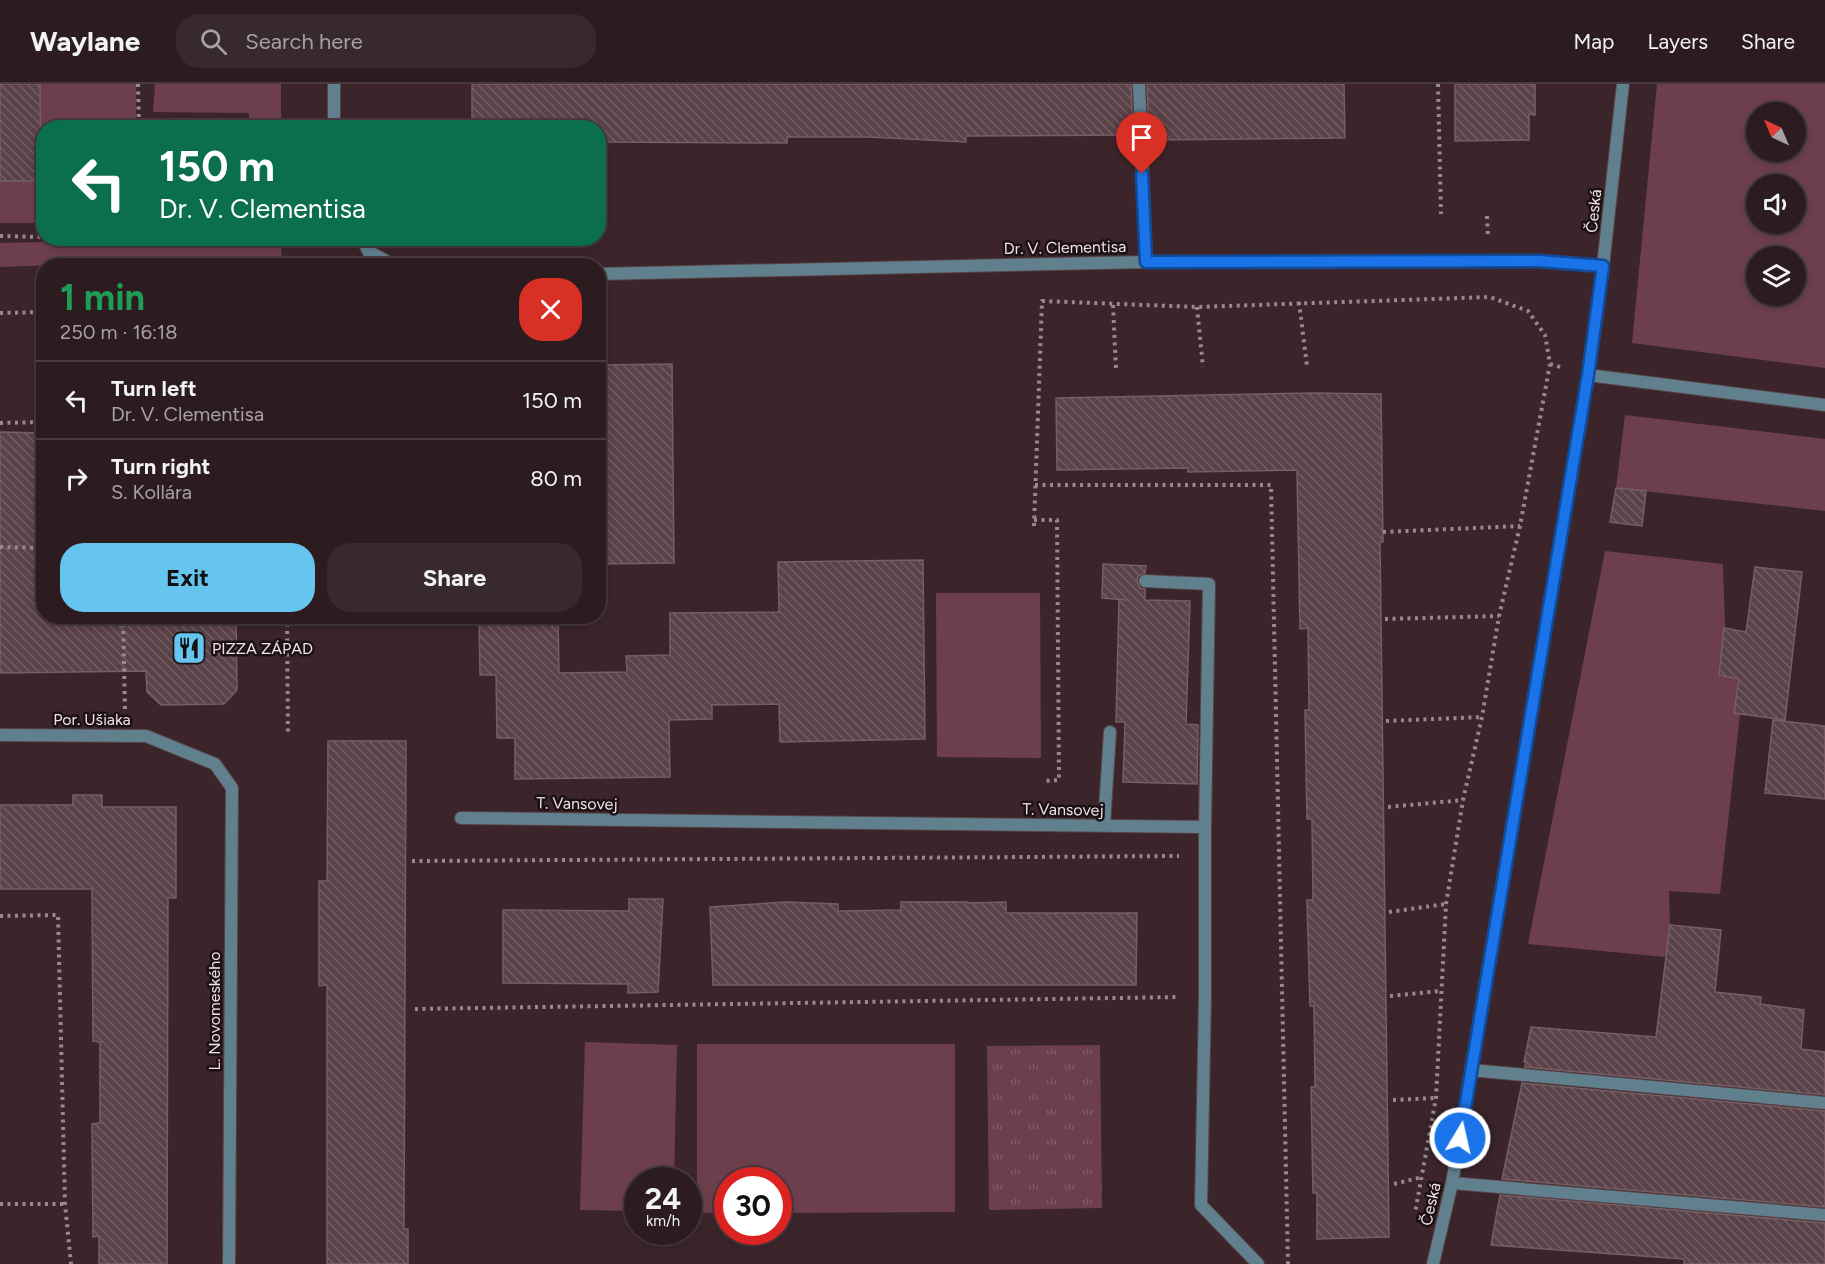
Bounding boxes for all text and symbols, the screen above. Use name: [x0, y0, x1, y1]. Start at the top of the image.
search box: [176, 14, 596, 68]
text: Waylane: [30, 24, 140, 58]
icon: search: [197, 25, 230, 58]
text: Search here: [245, 28, 363, 55]
text: Map: [1574, 29, 1614, 54]
text: Layers: [1647, 29, 1708, 54]
text: Share: [1741, 29, 1795, 54]
north arrow: [1746, 102, 1806, 162]
map controls: [1746, 102, 1806, 306]
pin: [1116, 112, 1167, 174]
icon: arrive: [1125, 121, 1158, 154]
text: 150 m: [159, 141, 275, 192]
icon: left: [60, 144, 138, 222]
button: sound: [1746, 174, 1806, 234]
street label: Česká: [1582, 188, 1605, 234]
text: Dr. V. Clementisa: [159, 192, 366, 225]
street label: Dr. V. Clementisa: [1004, 237, 1126, 258]
button: layers: [1746, 246, 1806, 306]
text: 1 min: [60, 276, 145, 319]
button: close: [519, 278, 582, 341]
text: 250 m · 16:18: [60, 320, 178, 344]
text: Turn left: [111, 375, 197, 402]
icon: left: [60, 384, 93, 417]
text: 150 m: [522, 387, 582, 414]
text: Dr. V. Clementisa: [111, 402, 264, 426]
text: Turn right: [111, 453, 210, 480]
icon: right: [60, 462, 93, 495]
text: 80 m: [530, 465, 582, 492]
text: S. Kollára: [111, 480, 192, 504]
button: Exit: [60, 543, 315, 612]
button: Share: [327, 543, 582, 612]
restaurant icon: PIZZA ZÁPAD: [171, 630, 207, 666]
place label: PIZZA ZÁPAD: [212, 639, 313, 658]
street label: Por. Ušiaka: [53, 710, 131, 729]
street label: T. Vansovej: [536, 793, 618, 814]
street label: T. Vansovej: [1022, 799, 1104, 820]
street label: L. Novomeského: [205, 952, 224, 1070]
position arrow: [1428, 1106, 1492, 1170]
speed limit sign: 30: [714, 1167, 792, 1245]
text: 24: [645, 1180, 681, 1217]
street label: Česká: [1416, 1181, 1445, 1227]
text: km/h: [646, 1212, 680, 1230]

